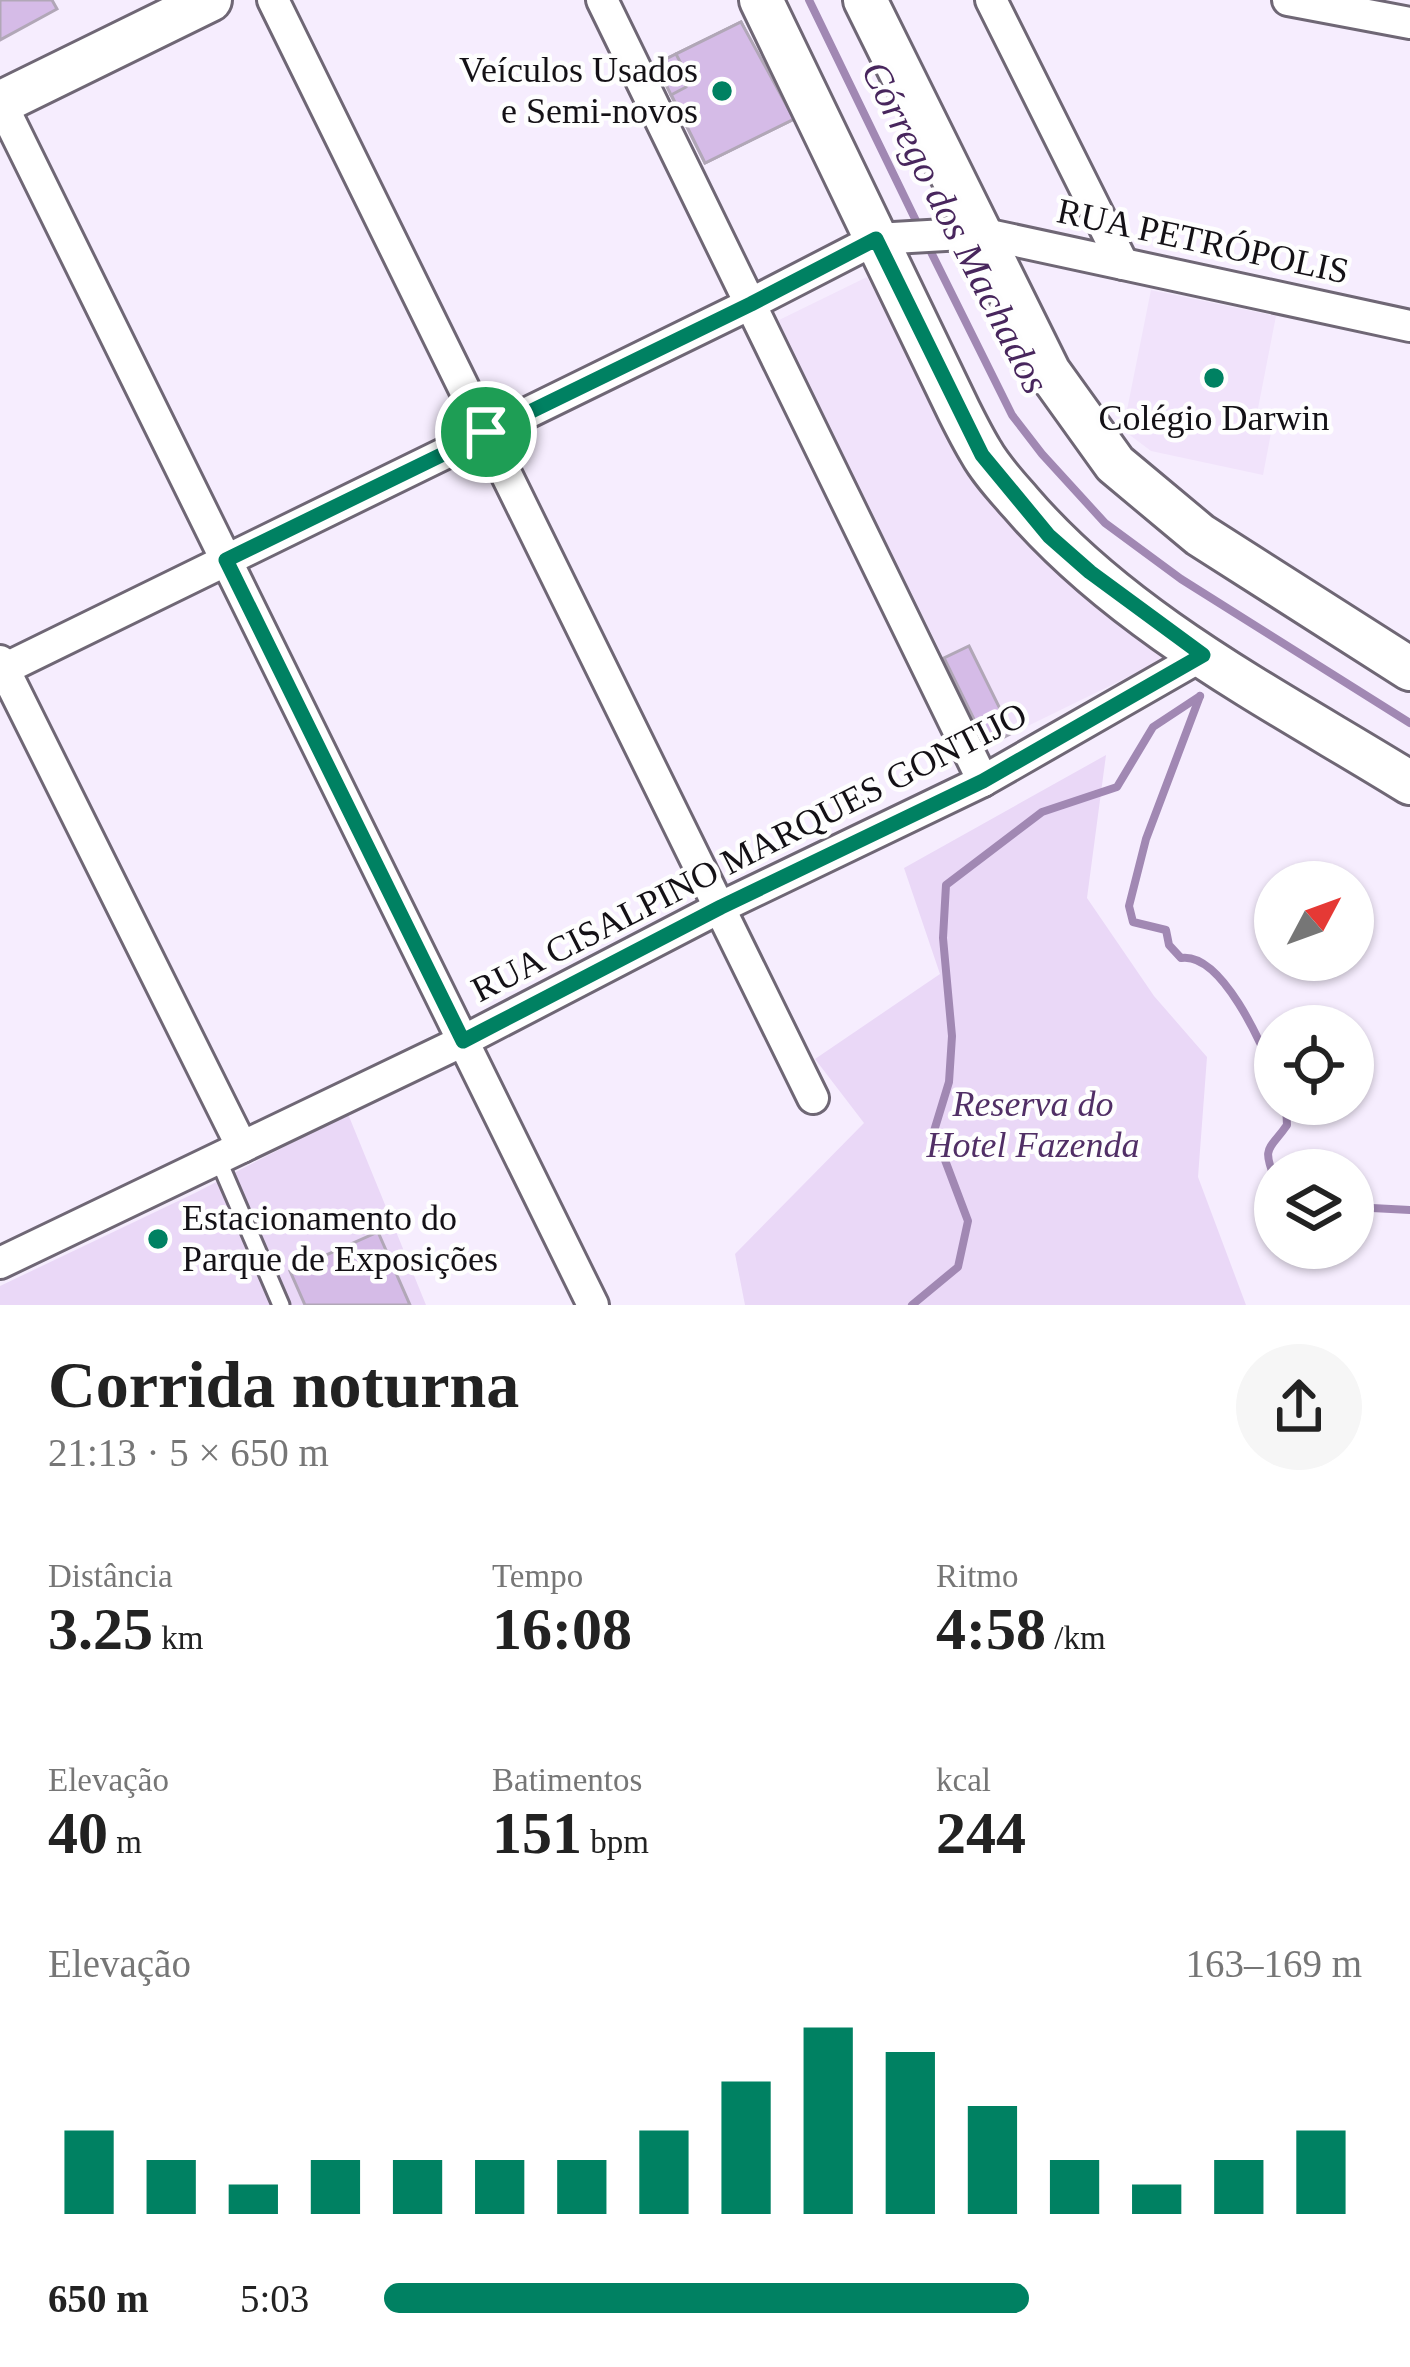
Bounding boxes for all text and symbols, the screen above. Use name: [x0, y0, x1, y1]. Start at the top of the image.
place label: Veículos Usados e Semi-novos: [459, 50, 698, 131]
water label: Córrego dos Machados: [853, 54, 1058, 401]
marker: Veículos Usados e Semi-novos: [709, 78, 735, 104]
street label: RUA PETRÓPOLIS: [1054, 191, 1352, 291]
marker: Colégio Darwin: [1201, 365, 1227, 391]
pin: [435, 381, 537, 483]
place label: Colégio Darwin: [1099, 398, 1329, 438]
icon: arrive: [453, 399, 519, 465]
street label: RUA CISALPINO MARQUES GONTIJO: [465, 694, 1033, 1010]
north arrow: [1254, 861, 1374, 981]
map controls: [1254, 861, 1374, 1269]
button: locate: [1254, 1005, 1374, 1125]
park label: Reserva do Hotel Fazenda: [926, 1084, 1139, 1165]
button: layers: [1254, 1149, 1374, 1269]
place label: Estacionamento do Parque de Exposições: [182, 1198, 498, 1279]
marker: Estacionamento do Parque de Exposições: [145, 1226, 171, 1252]
button: share: [1236, 1344, 1362, 1470]
text: Corrida noturna: [48, 1348, 519, 1421]
text: 21:13 · 5 × 650 m: [48, 1431, 329, 1474]
text: Distância: [48, 1558, 173, 1594]
text: Tempo: [492, 1558, 583, 1594]
text: Ritmo: [936, 1558, 1019, 1594]
text: 3.25: [48, 1596, 153, 1662]
text: 16:08: [492, 1596, 632, 1662]
text: 4:58: [936, 1596, 1046, 1662]
text: km: [153, 1620, 203, 1656]
text: /km: [1046, 1620, 1106, 1656]
text: Elevação: [48, 1762, 169, 1798]
text: Batimentos: [492, 1762, 642, 1798]
text: kcal: [936, 1762, 991, 1798]
text: 40: [48, 1800, 108, 1866]
text: 151: [492, 1800, 582, 1866]
text: 244: [936, 1800, 1026, 1866]
text: m: [108, 1824, 142, 1860]
text: bpm: [582, 1824, 649, 1860]
text: Elevação: [48, 1942, 191, 1985]
text: 163–169 m: [1185, 1942, 1362, 1985]
text: 650 m: [48, 2277, 149, 2320]
text: 5:03: [240, 2277, 309, 2320]

